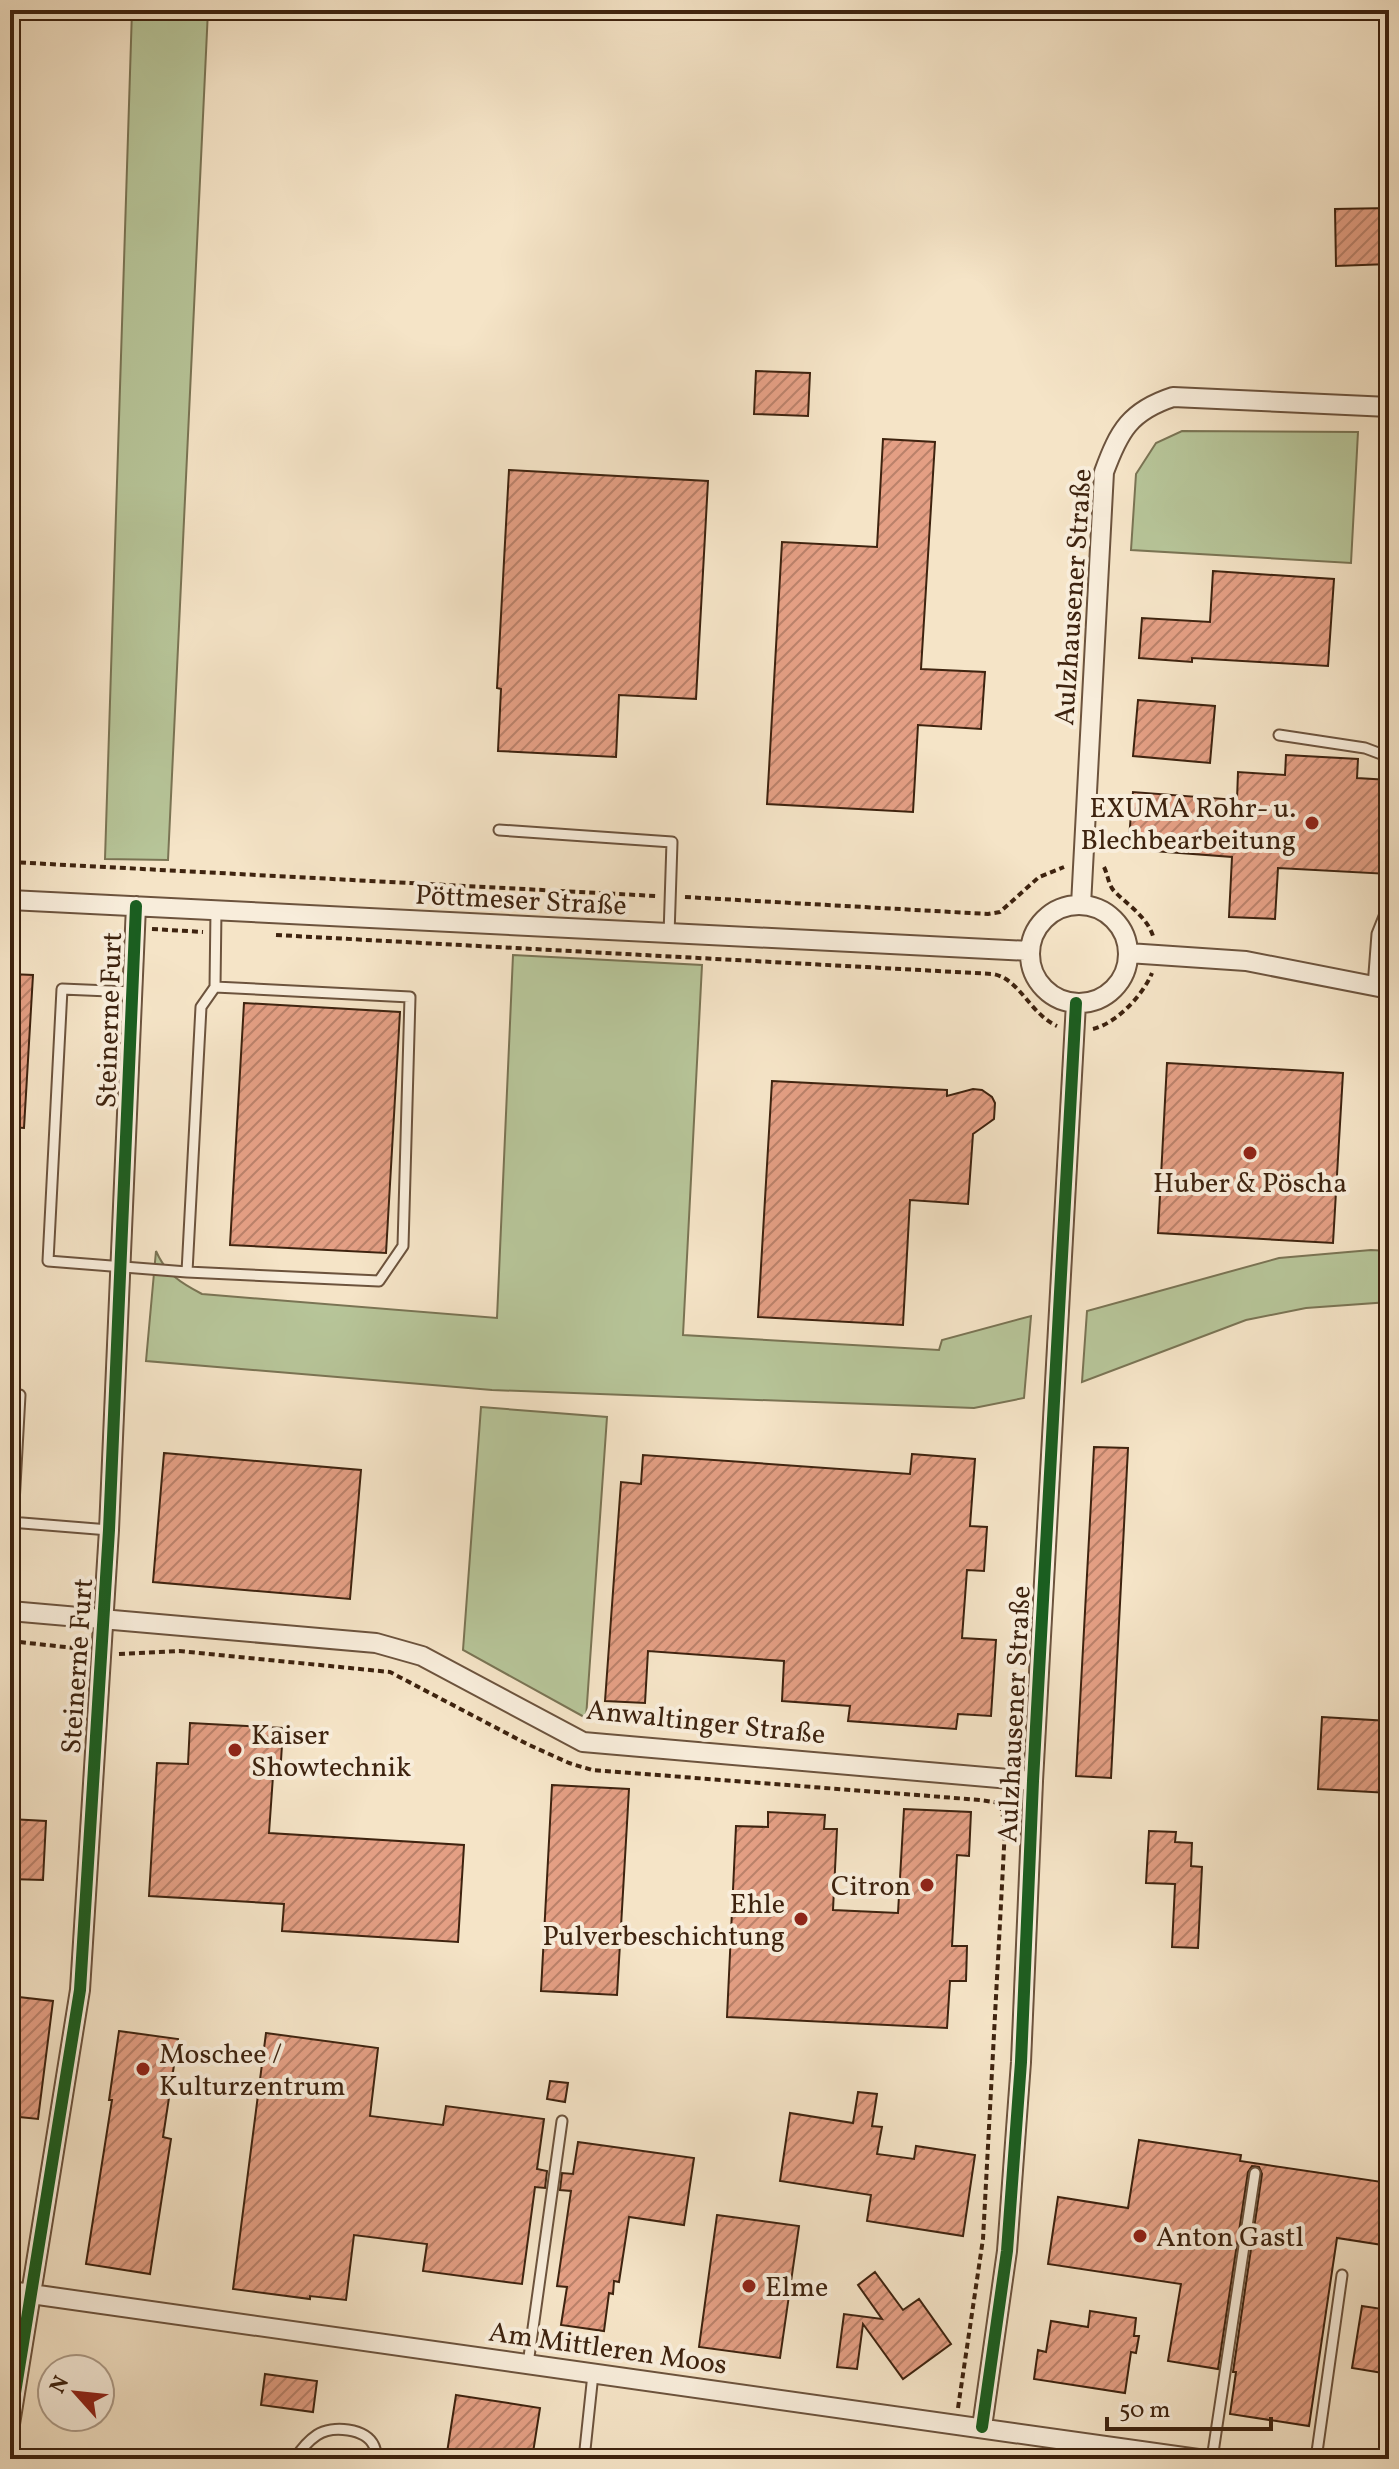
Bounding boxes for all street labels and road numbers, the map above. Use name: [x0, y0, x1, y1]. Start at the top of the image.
street label: Aulzhausener Straße: [1046, 467, 1103, 727]
street label: Pöttmeser Straße: [414, 876, 628, 927]
street label: Steinerne Furt: [88, 931, 133, 1109]
street label: Steinerne Furt: [53, 1577, 104, 1755]
street label: Aulzhausener Straße: [989, 1585, 1042, 1844]
street label: Anwaltinger Straße: [584, 1692, 827, 1755]
street label: Am Mittleren Moos: [486, 2313, 729, 2386]

